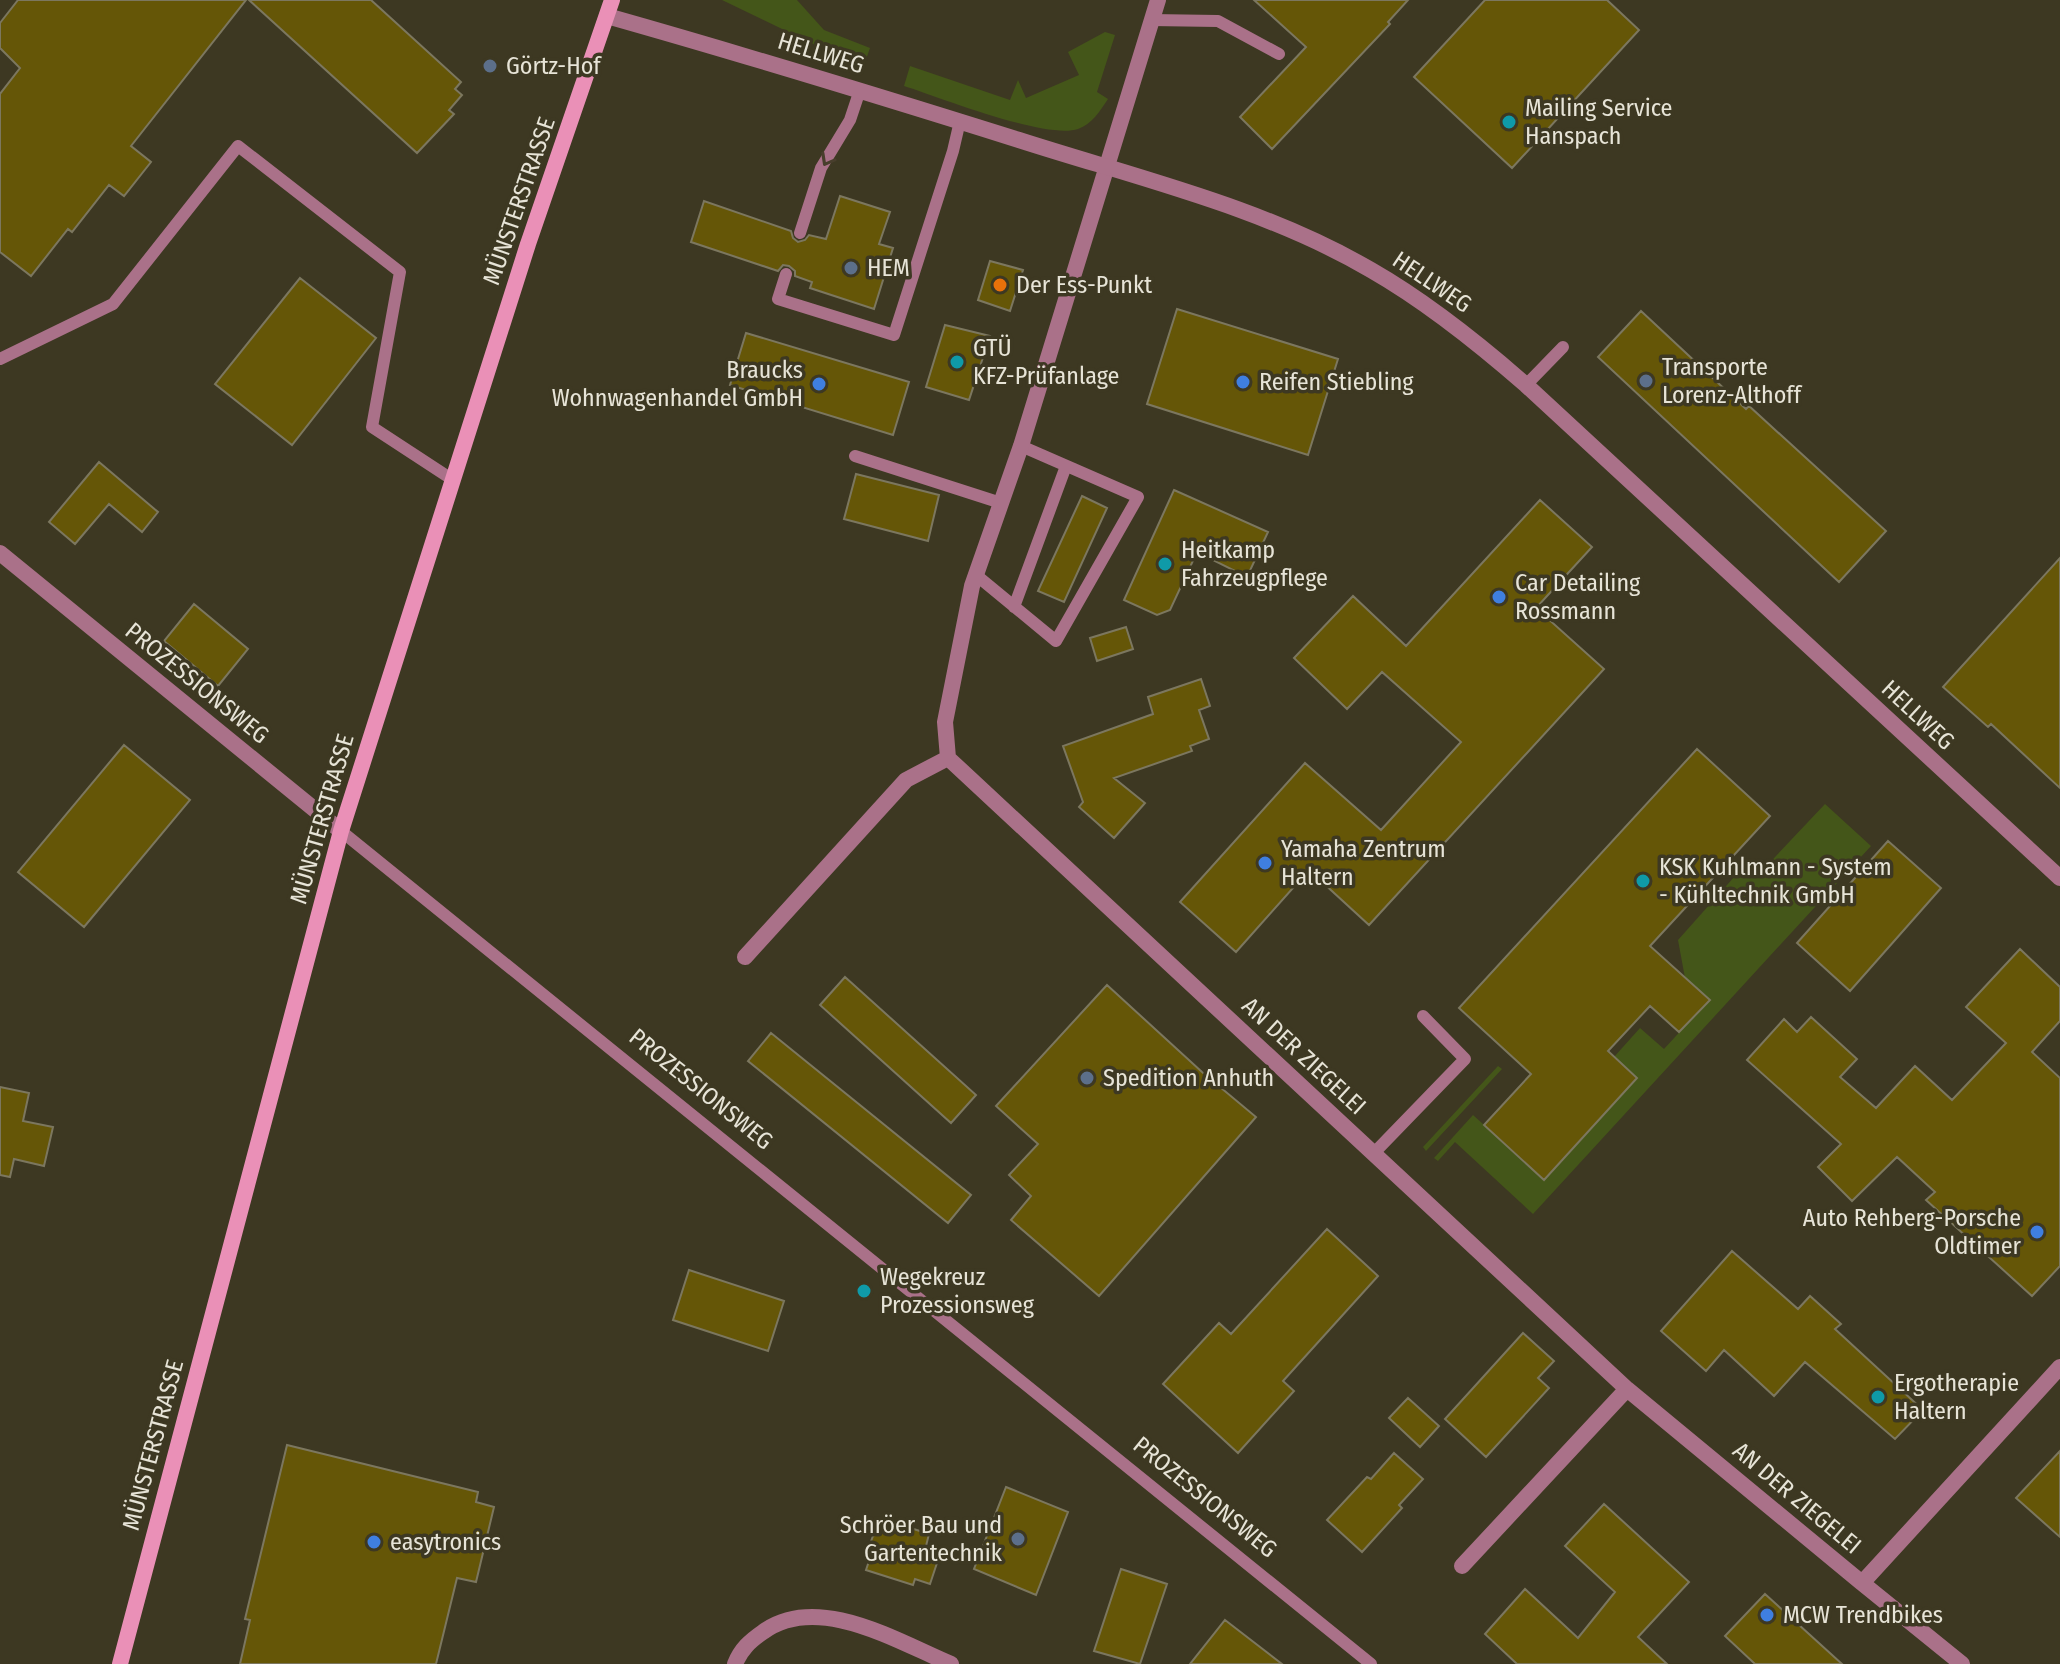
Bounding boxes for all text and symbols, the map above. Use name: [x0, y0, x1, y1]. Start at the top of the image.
street label: HELLWEG: [774, 27, 868, 79]
place label: Görtz-Hof: [506, 52, 602, 80]
marker: Görtz-Hof: [481, 57, 499, 75]
place label: Mailing Service Hanspach: [1525, 94, 1672, 150]
marker: Mailing Service Hanspach: [1500, 113, 1518, 131]
street label: MÜNSTERSTRASSE: [477, 114, 561, 288]
one-way arrow: [821, 151, 836, 166]
street label: HELLWEG: [1387, 246, 1477, 318]
place label: HEM: [867, 254, 910, 282]
marker: HEM: [842, 259, 860, 277]
place label: Der Ess-Punkt: [1016, 271, 1152, 299]
marker: Der Ess-Punkt: [991, 276, 1009, 294]
place label: GTÜ KFZ-Prüfanlage: [973, 334, 1119, 390]
marker: GTÜ KFZ-Prüfanlage: [948, 353, 966, 371]
place label: Transporte Lorenz-Althoff: [1662, 353, 1803, 409]
place label: Braucks Wohnwagenhandel GmbH: [552, 356, 803, 412]
place label: Reifen Stiebling: [1259, 368, 1414, 396]
marker: Transporte Lorenz-Althoff: [1637, 372, 1655, 390]
marker: Reifen Stiebling: [1234, 373, 1252, 391]
marker: Braucks Wohnwagenhandel GmbH: [810, 375, 828, 393]
place label: Heitkamp Fahrzeugpflege: [1181, 536, 1328, 592]
marker: Heitkamp Fahrzeugpflege: [1156, 555, 1174, 573]
place label: Car Detailing Rossmann: [1515, 569, 1641, 625]
marker: Car Detailing Rossmann: [1490, 588, 1508, 606]
street label: PROZESSIONSWEG: [120, 617, 274, 749]
street label: HELLWEG: [1876, 674, 1960, 756]
street label: MÜNSTERSTRASSE: [284, 731, 360, 907]
place label: Yamaha Zentrum Haltern: [1281, 835, 1446, 891]
place label: KSK Kuhlmann - System - Kühltechnik GmbH: [1659, 853, 1892, 909]
marker: Yamaha Zentrum Haltern: [1256, 854, 1274, 872]
marker: KSK Kuhlmann - System - Kühltechnik GmbH: [1634, 872, 1652, 890]
street label: AN DER ZIEGELEI: [1236, 992, 1372, 1120]
street label: PROZESSIONSWEG: [624, 1023, 778, 1155]
place label: Spedition Anhuth: [1103, 1064, 1274, 1092]
marker: Spedition Anhuth: [1078, 1069, 1096, 1087]
place label: Auto Rehberg-Porsche Oldtimer: [1803, 1204, 2022, 1260]
marker: Auto Rehberg-Porsche Oldtimer: [2028, 1223, 2046, 1241]
place label: Wegekreuz Prozessionsweg: [880, 1263, 1035, 1319]
marker: Wegekreuz Prozessionsweg: [855, 1282, 873, 1300]
street label: MÜNSTERSTRASSE: [117, 1357, 189, 1533]
place label: Ergotherapie Haltern: [1894, 1369, 2019, 1425]
marker: Ergotherapie Haltern: [1869, 1388, 1887, 1406]
street label: PROZESSIONSWEG: [1128, 1431, 1282, 1563]
street label: AN DER ZIEGELEI: [1727, 1436, 1867, 1560]
place label: Schröer Bau und Gartentechnik: [840, 1511, 1003, 1567]
place label: easytronics: [390, 1528, 501, 1556]
marker: Schröer Bau und Gartentechnik: [1009, 1530, 1027, 1548]
marker: easytronics: [365, 1533, 383, 1551]
place label: MCW Trendbikes: [1783, 1601, 1943, 1629]
marker: MCW Trendbikes: [1758, 1606, 1776, 1624]

